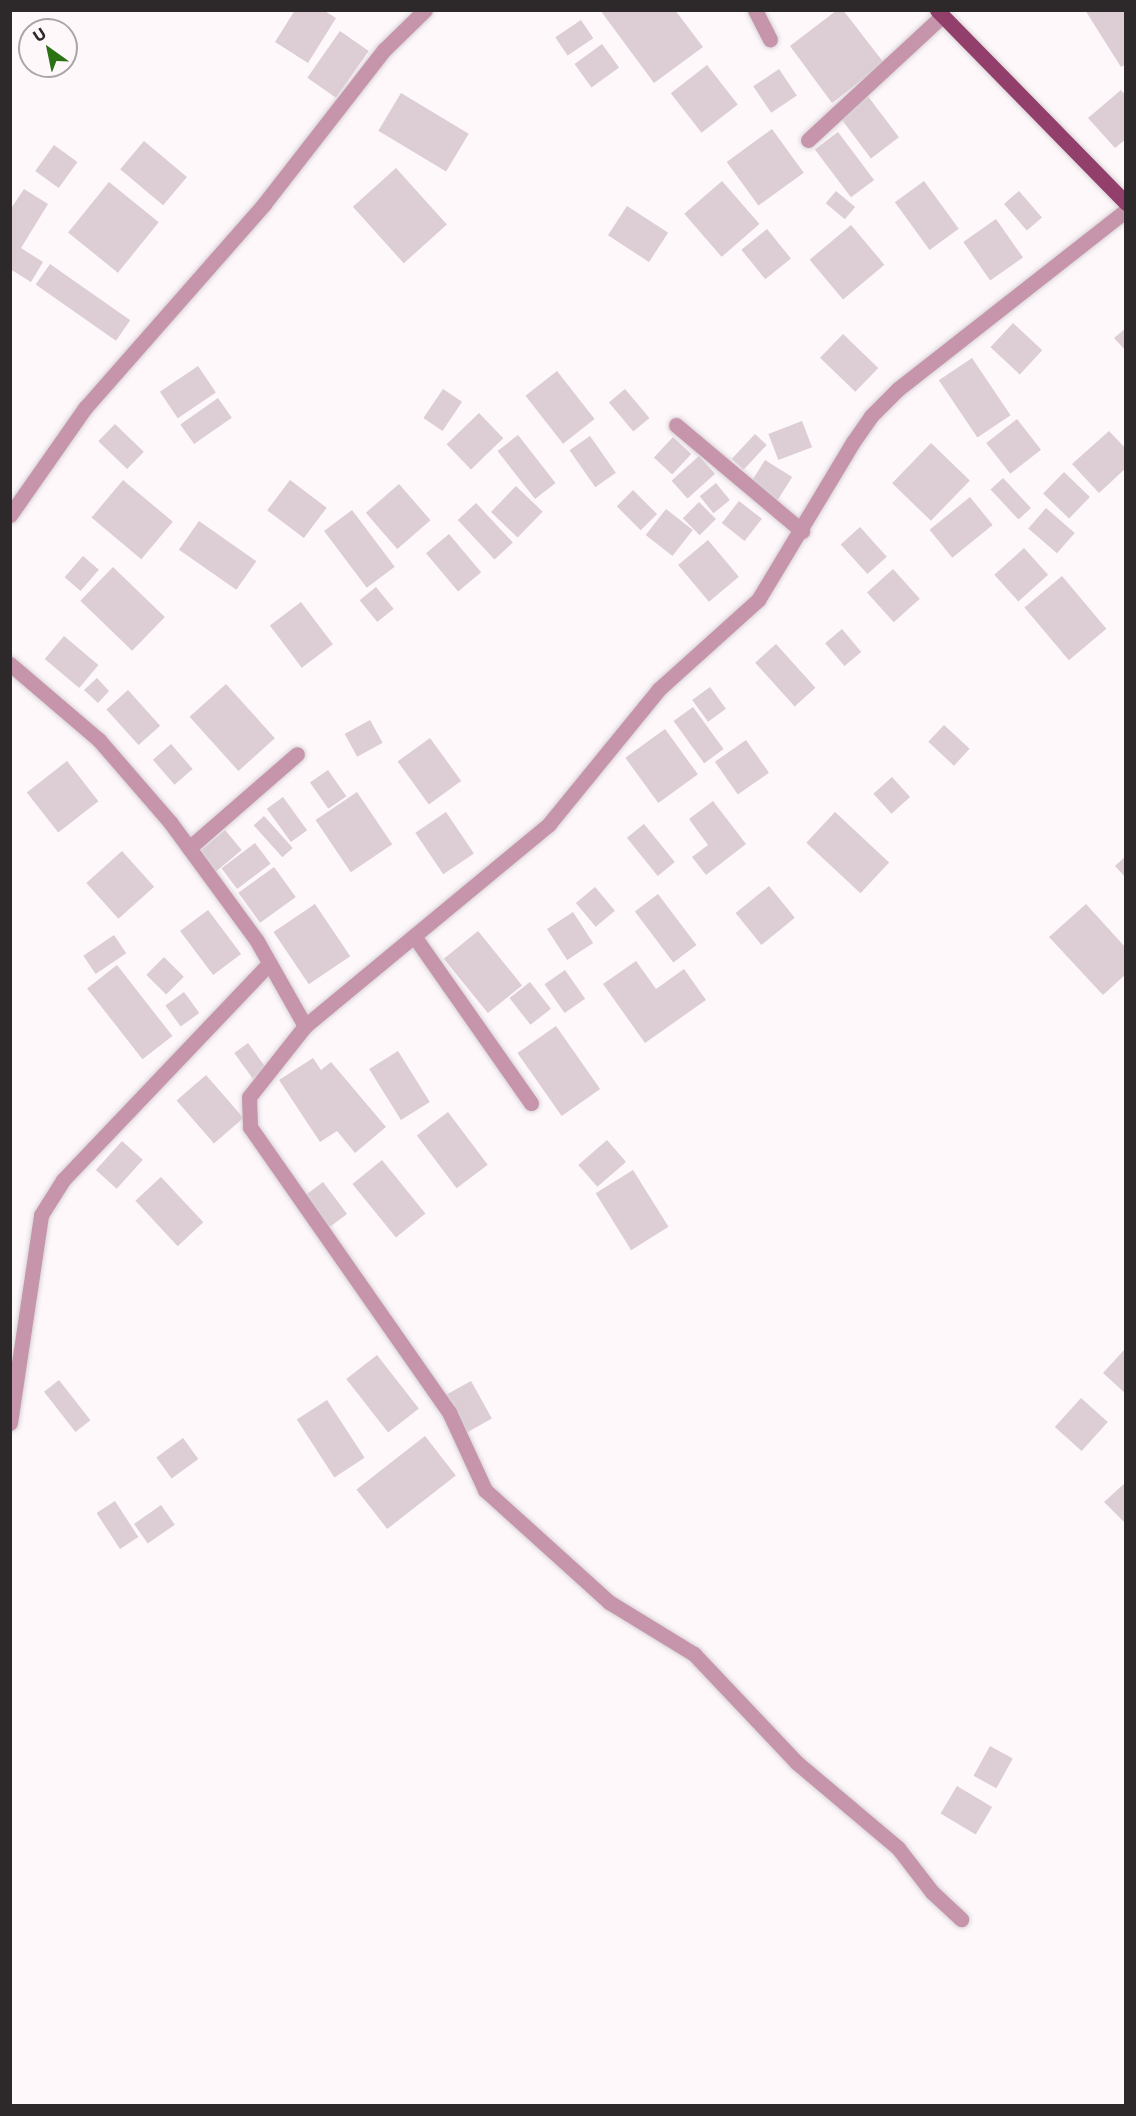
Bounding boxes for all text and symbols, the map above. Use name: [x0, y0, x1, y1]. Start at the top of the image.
north arrow: [18, 18, 78, 78]
text: U: [29, 23, 49, 45]

